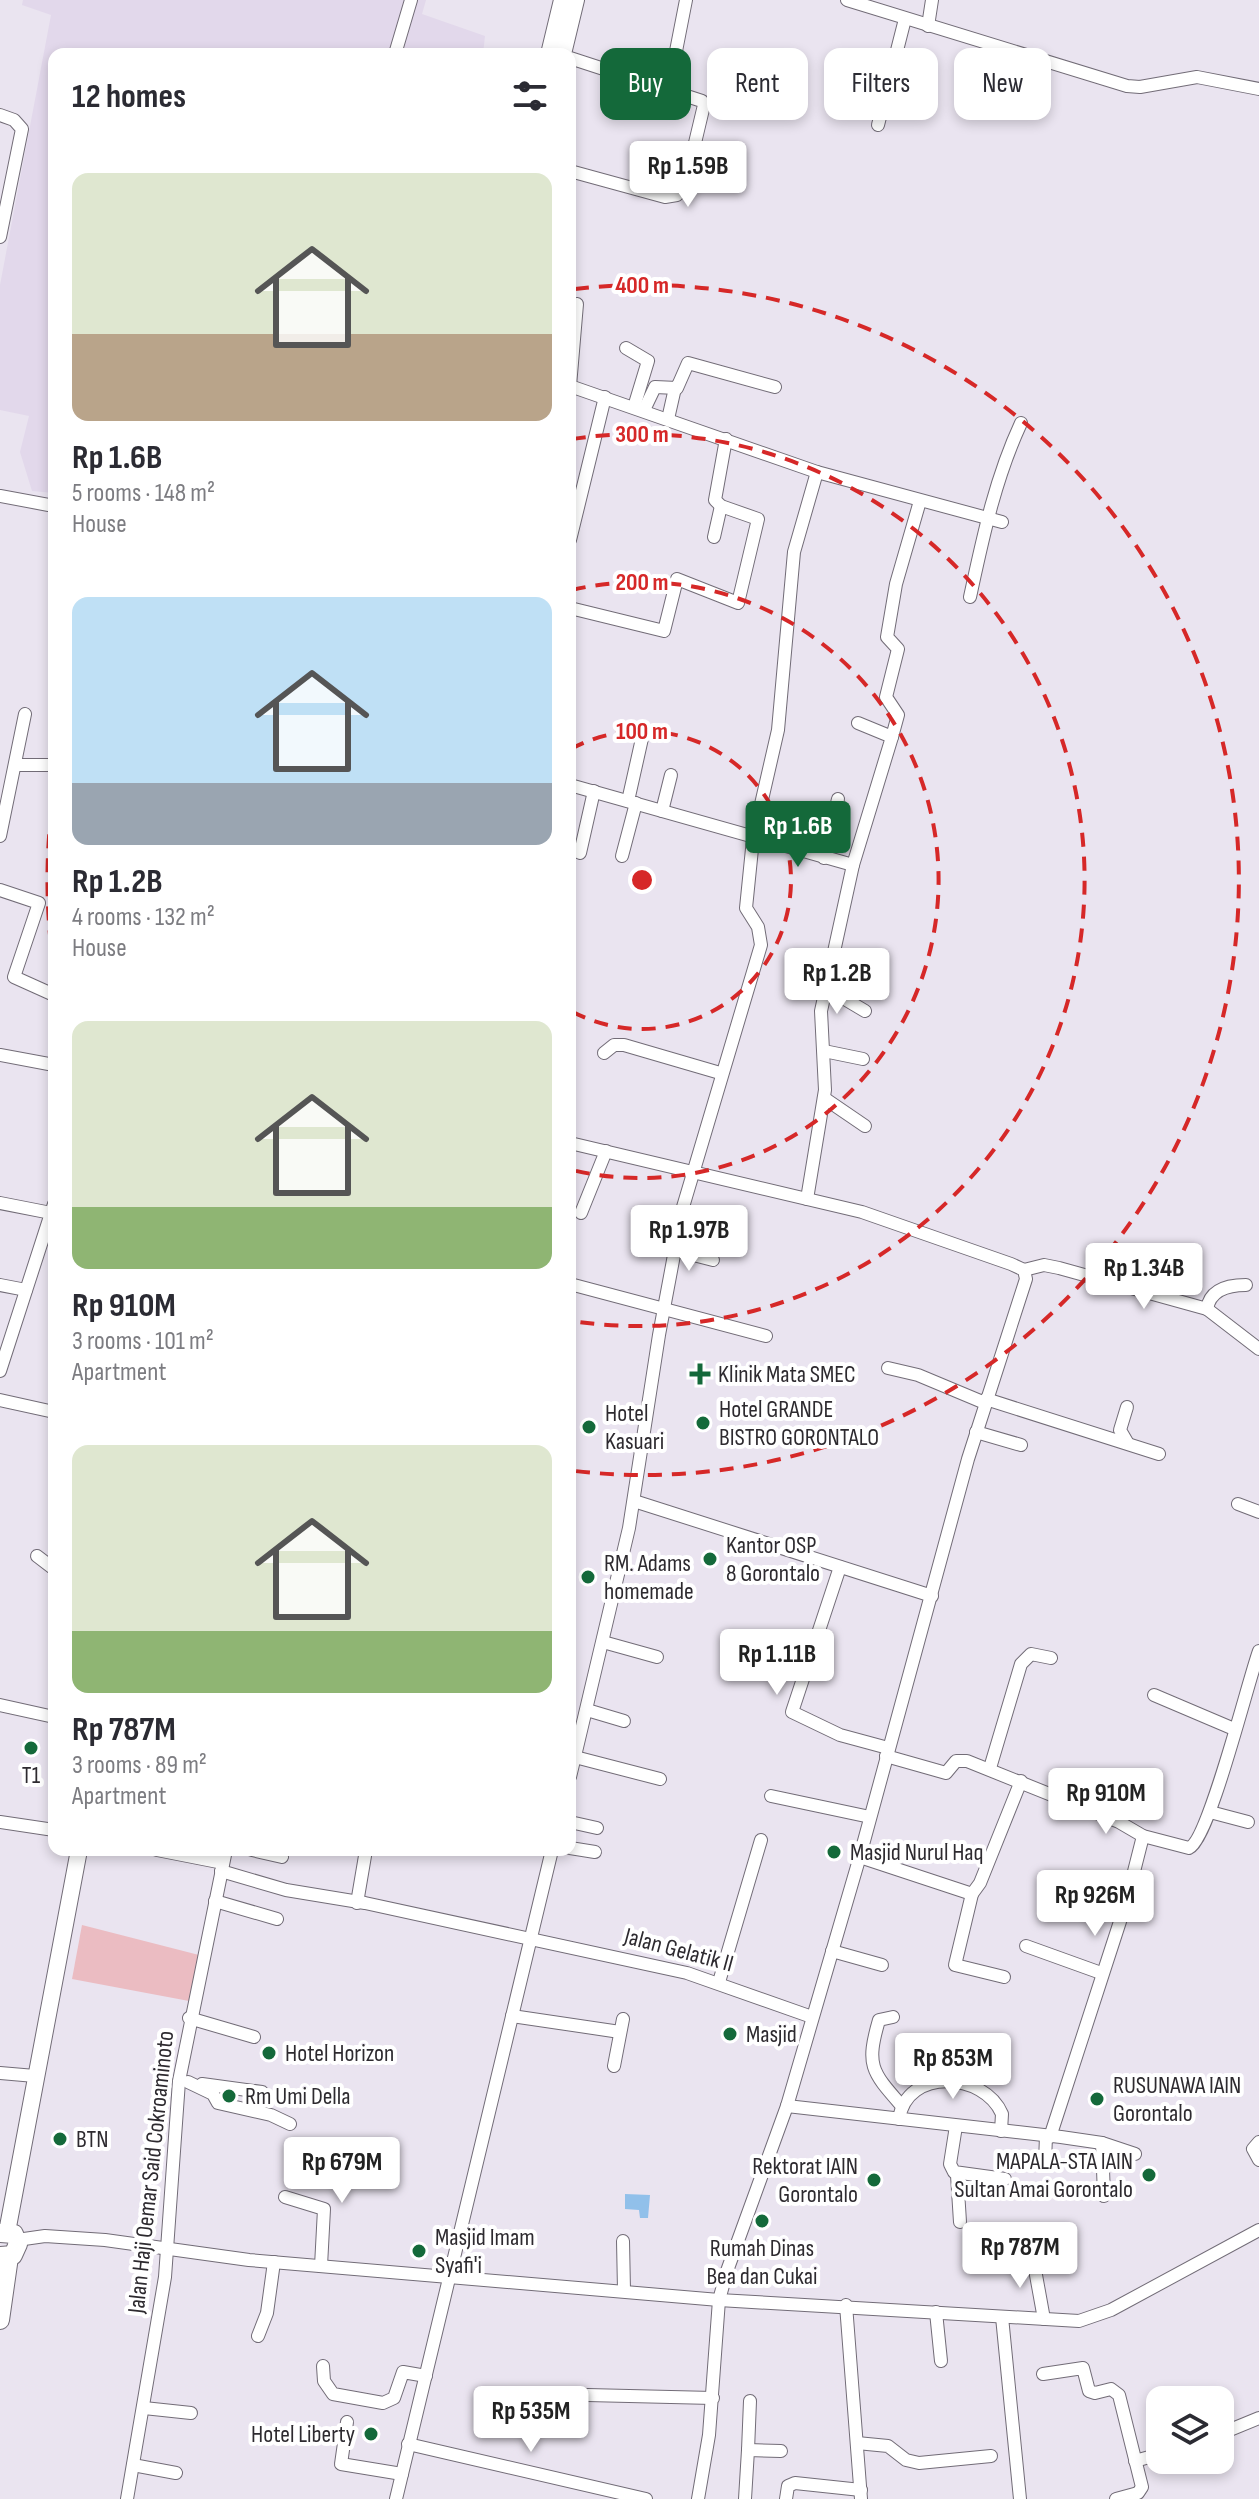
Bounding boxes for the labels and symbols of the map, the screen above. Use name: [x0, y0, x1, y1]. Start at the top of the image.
pin: Rp 1.59B: [605, 141, 771, 209]
text: 400 m: [615, 271, 669, 300]
text: 300 m: [615, 420, 669, 449]
text: 200 m: [615, 568, 669, 597]
text: 100 m: [616, 717, 668, 746]
pin: Rp 1.6B: [724, 801, 872, 869]
centre of rings: [628, 866, 656, 894]
pin: Rp 1.2B: [763, 948, 911, 1016]
pin: Rp 1.97B: [606, 1205, 772, 1273]
pin: Rp 1.34B: [1061, 1243, 1227, 1311]
place label: Klinik Mata SMEC: [718, 1360, 856, 1389]
marker: Klinik Mata SMEC: [689, 1363, 711, 1385]
place label: Hotel GRANDE BISTRO GORONTALO: [719, 1395, 879, 1452]
place label: Hotel Kasuari: [605, 1399, 664, 1456]
marker: Hotel GRANDE BISTRO GORONTALO: [694, 1414, 712, 1432]
marker: Hotel Kasuari: [580, 1418, 598, 1436]
place label: Kantor OSP 8 Gorontalo: [726, 1531, 820, 1588]
place label: RM. Adams homemade: [604, 1549, 694, 1606]
marker: Kantor OSP 8 Gorontalo: [701, 1550, 719, 1568]
marker: RM. Adams homemade: [579, 1568, 597, 1586]
pin: Rp 1.11B: [694, 1629, 860, 1697]
marker: T1: [22, 1739, 40, 1757]
place label: T1: [22, 1761, 41, 1790]
pin: Rp 910M: [1032, 1768, 1180, 1836]
place label: Masjid Nurul Haq: [850, 1838, 984, 1867]
marker: Masjid Nurul Haq: [825, 1843, 843, 1861]
pin: Rp 926M: [1021, 1870, 1169, 1938]
street label: Jalan Gelatik II: [620, 1921, 737, 1978]
place label: Masjid: [746, 2020, 797, 2049]
marker: Masjid: [721, 2025, 739, 2043]
street label: Jalan Haji Oemar Said Cokroaminoto: [122, 2029, 180, 2316]
pin: Rp 853M: [879, 2033, 1027, 2101]
place label: Hotel Horizon: [285, 2039, 394, 2068]
marker: Hotel Horizon: [260, 2044, 278, 2062]
place label: RUSUNAWA IAIN Gorontalo: [1113, 2071, 1241, 2128]
place label: Rm Umi Della: [245, 2082, 351, 2111]
marker: Rm Umi Della: [220, 2087, 238, 2105]
marker: RUSUNAWA IAIN Gorontalo: [1088, 2090, 1106, 2108]
place label: BTN: [76, 2125, 109, 2154]
marker: BTN: [51, 2130, 69, 2148]
pin: Rp 679M: [268, 2137, 416, 2205]
place label: MAPALA-STA IAIN Sultan Amai Gorontalo: [954, 2147, 1133, 2204]
place label: Rektorat IAIN Gorontalo: [752, 2152, 858, 2209]
marker: MAPALA-STA IAIN Sultan Amai Gorontalo: [1140, 2166, 1158, 2184]
marker: Rektorat IAIN Gorontalo: [865, 2171, 883, 2189]
marker: Rumah Dinas Bea dan Cukai: [753, 2212, 771, 2230]
pin: Rp 787M: [946, 2222, 1094, 2290]
place label: Masjid Imam Syafi'i: [435, 2223, 535, 2280]
place label: Rumah Dinas Bea dan Cukai: [706, 2234, 818, 2291]
marker: Masjid Imam Syafi'i: [410, 2242, 428, 2260]
pin: Rp 535M: [457, 2386, 605, 2454]
place label: Hotel Liberty: [251, 2420, 355, 2449]
marker: Hotel Liberty: [362, 2425, 380, 2443]

